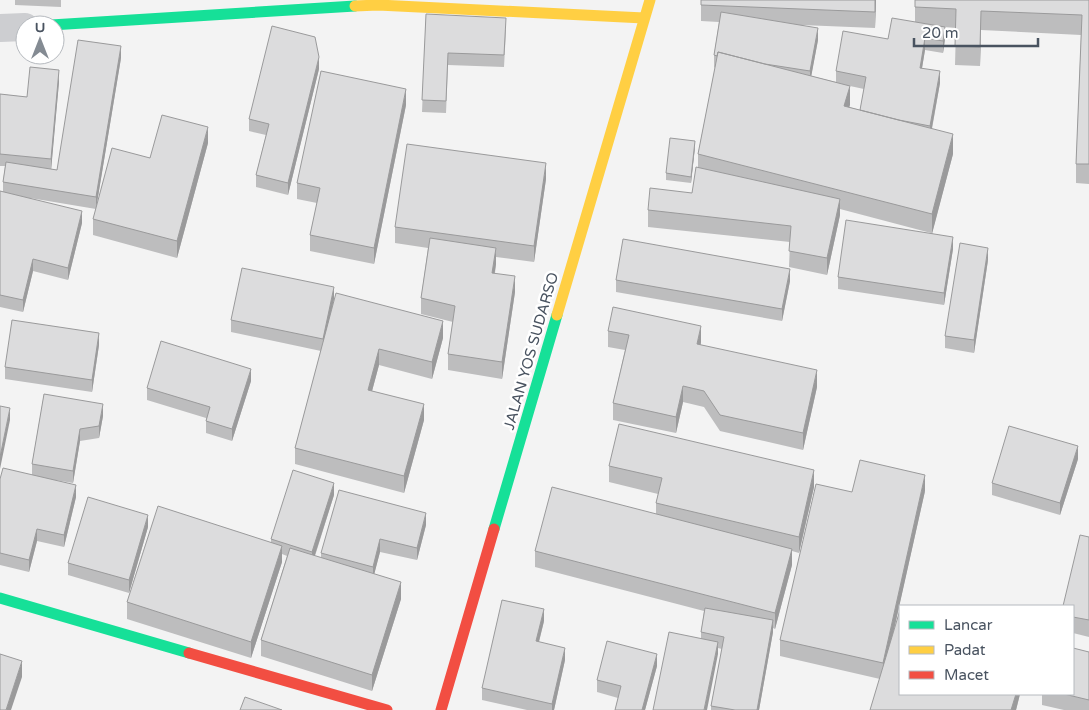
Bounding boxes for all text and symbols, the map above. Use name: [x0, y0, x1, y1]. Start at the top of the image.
north arrow: [15, 15, 65, 65]
scale bar: [914, 15, 1038, 47]
text: U: [35, 19, 45, 36]
text: 20 m: [922, 24, 959, 42]
street label: JALAN YOS SUDARSO: [500, 270, 562, 432]
legend: [899, 605, 1074, 695]
text: Lancar: [944, 616, 993, 634]
text: Padat: [944, 641, 986, 659]
text: Macet: [944, 666, 989, 684]

